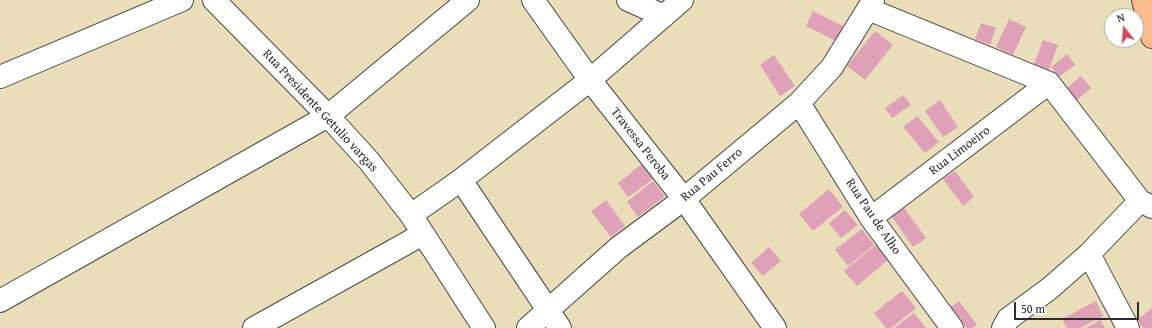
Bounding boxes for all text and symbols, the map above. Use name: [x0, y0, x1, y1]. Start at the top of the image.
north arrow: [1104, 8, 1144, 48]
text: N: [1115, 9, 1127, 26]
street label: Rua Presidente Getulio vargas: [259, 46, 381, 176]
street label: Travessa Peroba: [607, 105, 673, 183]
street label: Rua Limoeiro: [926, 123, 994, 179]
street label: Rua Pau Ferro: [678, 145, 746, 205]
street label: Rua Pau de Alho: [842, 176, 904, 258]
scale bar: [1016, 294, 1141, 320]
text: 50 m: [1021, 300, 1045, 317]

